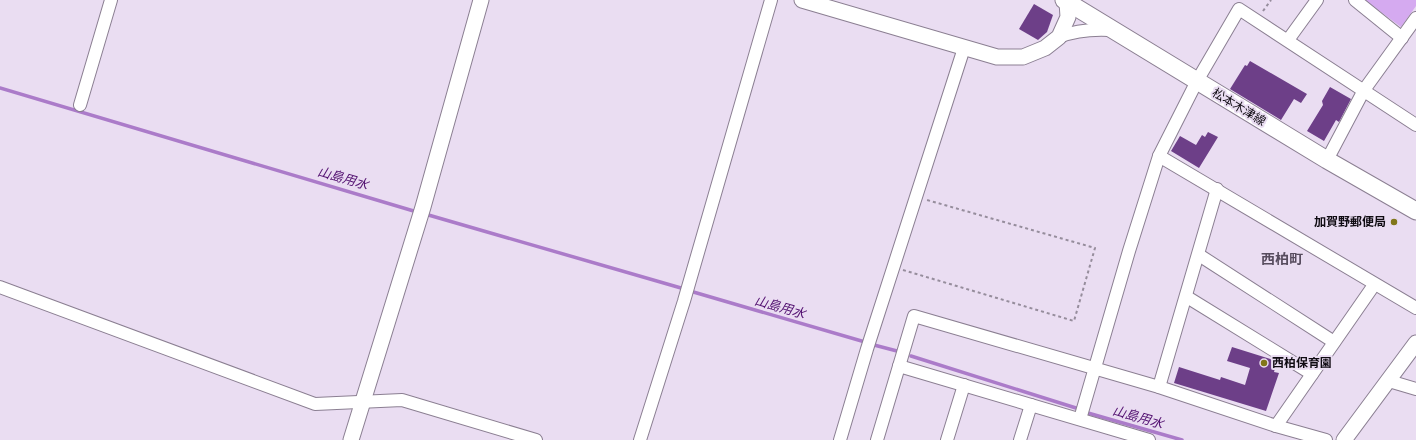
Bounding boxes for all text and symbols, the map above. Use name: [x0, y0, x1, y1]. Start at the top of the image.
street label: 松本木津線: [1209, 85, 1269, 129]
water label: 山島用水: [316, 163, 372, 194]
place label: 加賀野郵便局: [1314, 214, 1386, 230]
marker: 加賀野郵便局: [1389, 217, 1399, 227]
district label: 西柏町: [1261, 250, 1303, 268]
water label: 山島用水: [753, 292, 809, 323]
place label: 西柏保育園: [1272, 355, 1332, 371]
marker: 西柏保育園: [1259, 358, 1269, 368]
water label: 山島用水: [1111, 402, 1167, 433]

